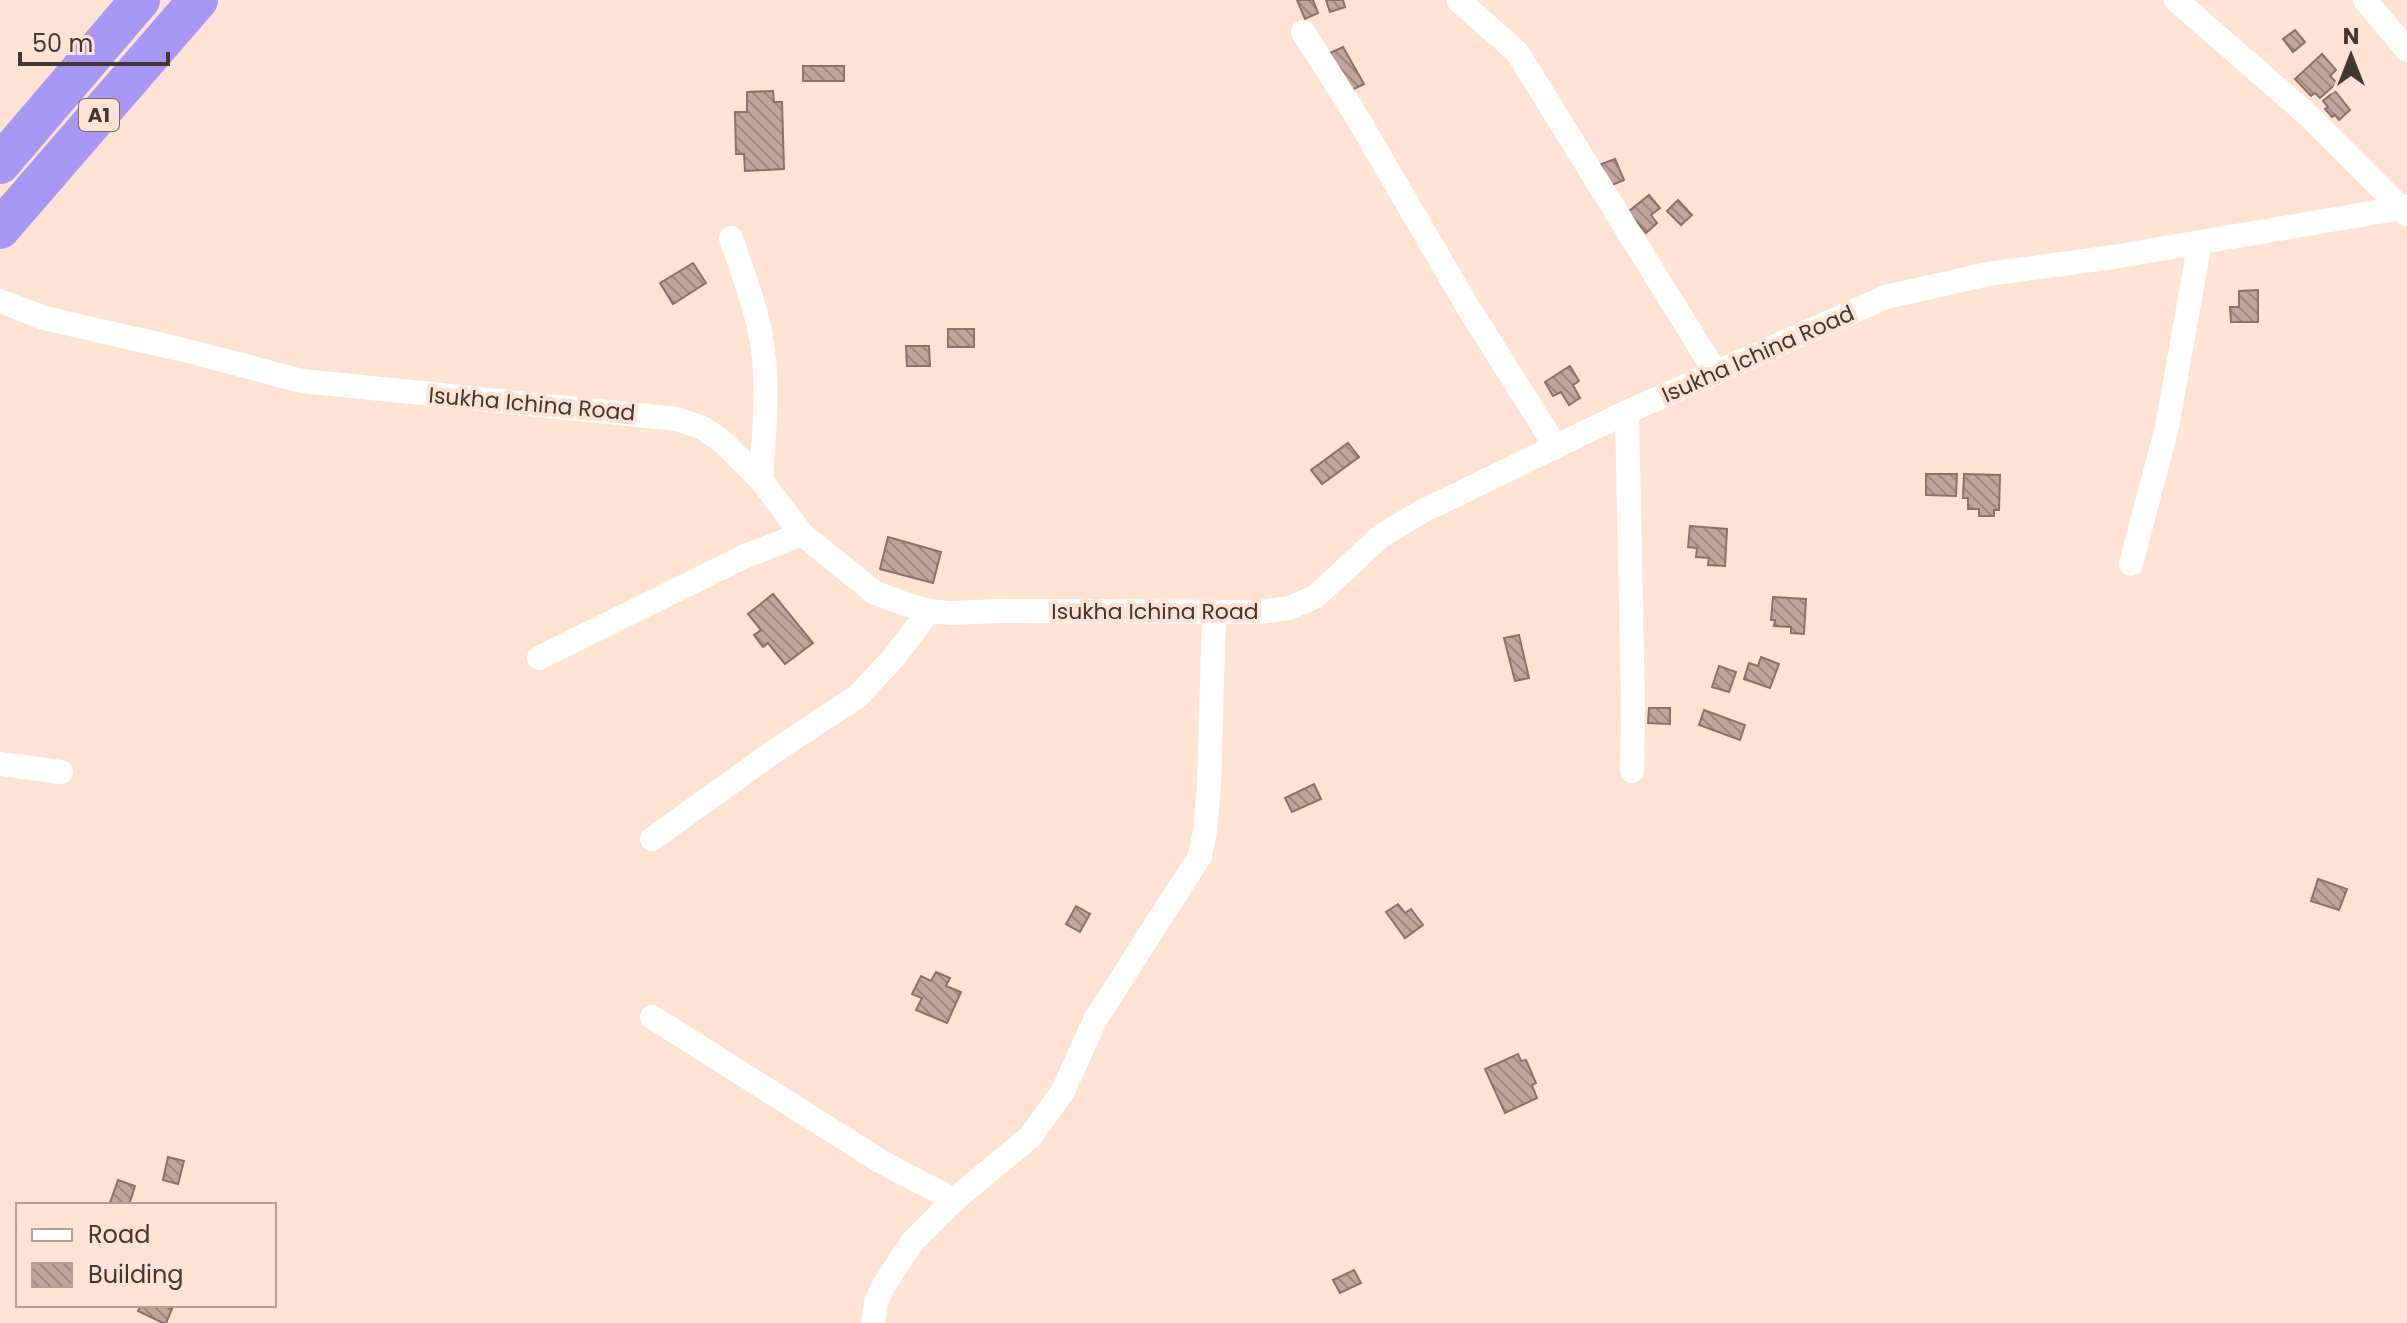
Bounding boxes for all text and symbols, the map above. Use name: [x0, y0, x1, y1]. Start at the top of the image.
scale bar: [20, 16, 168, 66]
north arrow: [2311, 16, 2391, 96]
text: N: [2343, 21, 2359, 52]
text: 50 m: [32, 27, 93, 60]
road number: A1: [79, 99, 119, 131]
street label: Isukha Ichina Road: [1657, 298, 1859, 410]
street label: Isukha Ichina Road: [427, 380, 637, 428]
street label: Isukha Ichina Road: [1051, 596, 1259, 627]
legend: [16, 1203, 276, 1307]
text: Road: [88, 1218, 150, 1251]
text: Building: [88, 1258, 184, 1291]

